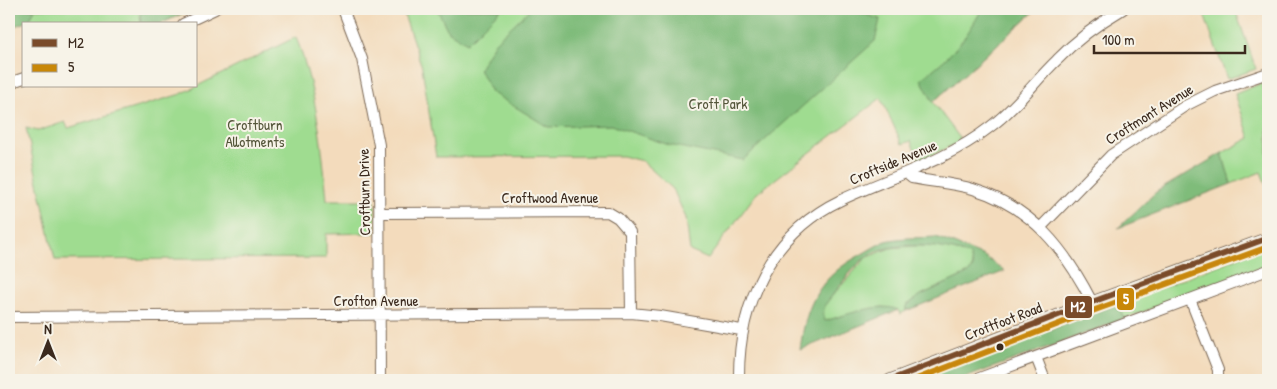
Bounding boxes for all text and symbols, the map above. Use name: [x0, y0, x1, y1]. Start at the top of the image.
legend: [22, 22, 198, 88]
scale bar: [1094, 22, 1246, 54]
text: 100 m: [1102, 29, 1135, 50]
text: M2: [68, 32, 84, 53]
text: 5: [68, 56, 75, 77]
street label: Croftmont Avenue: [1101, 79, 1197, 149]
park label: Croft Park: [688, 93, 748, 114]
park label: Croftburn Allotments: [226, 114, 285, 152]
street label: Croftside Avenue: [846, 134, 940, 190]
street label: Croftburn Drive: [353, 148, 375, 236]
street label: Croftwood Avenue: [502, 187, 599, 208]
line badge: 5: [1116, 287, 1135, 311]
text: 5: [1123, 289, 1129, 308]
street label: Crofton Avenue: [334, 290, 418, 311]
line badge: M2: [1064, 295, 1093, 319]
street label: Croftfoot Road: [961, 297, 1045, 345]
text: M2: [1071, 297, 1086, 316]
north arrow: [22, 316, 72, 366]
text: N: [44, 319, 52, 338]
unlabelled marker: [995, 342, 1005, 352]

